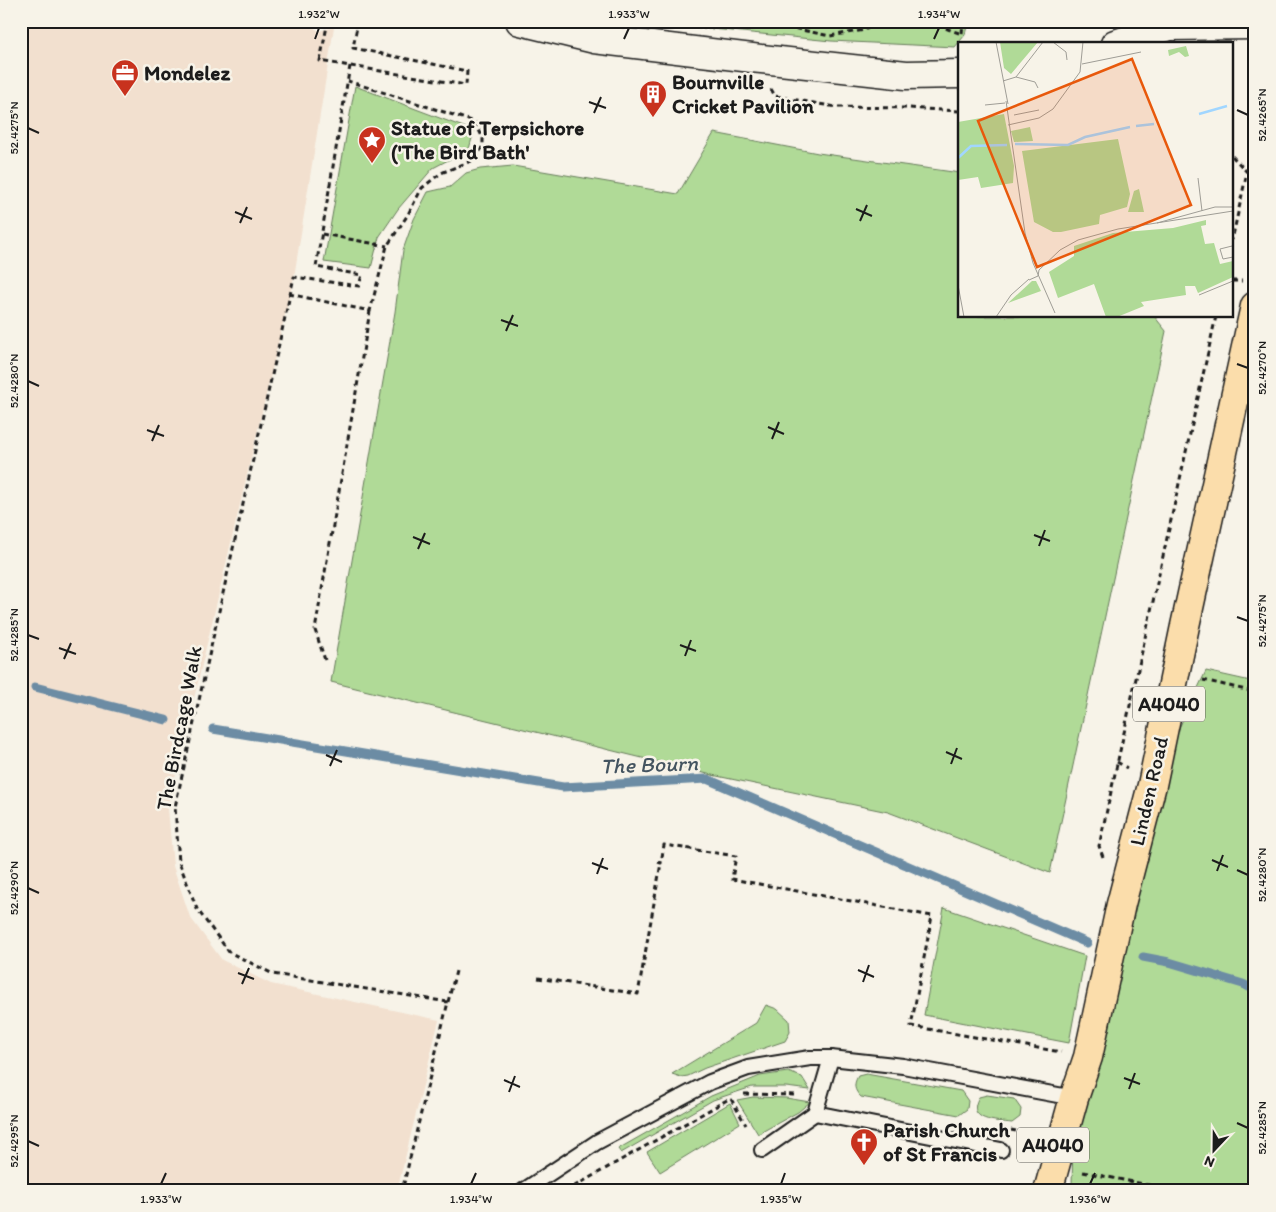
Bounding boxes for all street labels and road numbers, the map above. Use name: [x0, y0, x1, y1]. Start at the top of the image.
street label: The Birdcage Walk: [150, 643, 207, 812]
road number: A4040: [1133, 686, 1205, 722]
street label: Linden Road: [1124, 733, 1173, 848]
road number: A4040: [1017, 1128, 1089, 1162]

